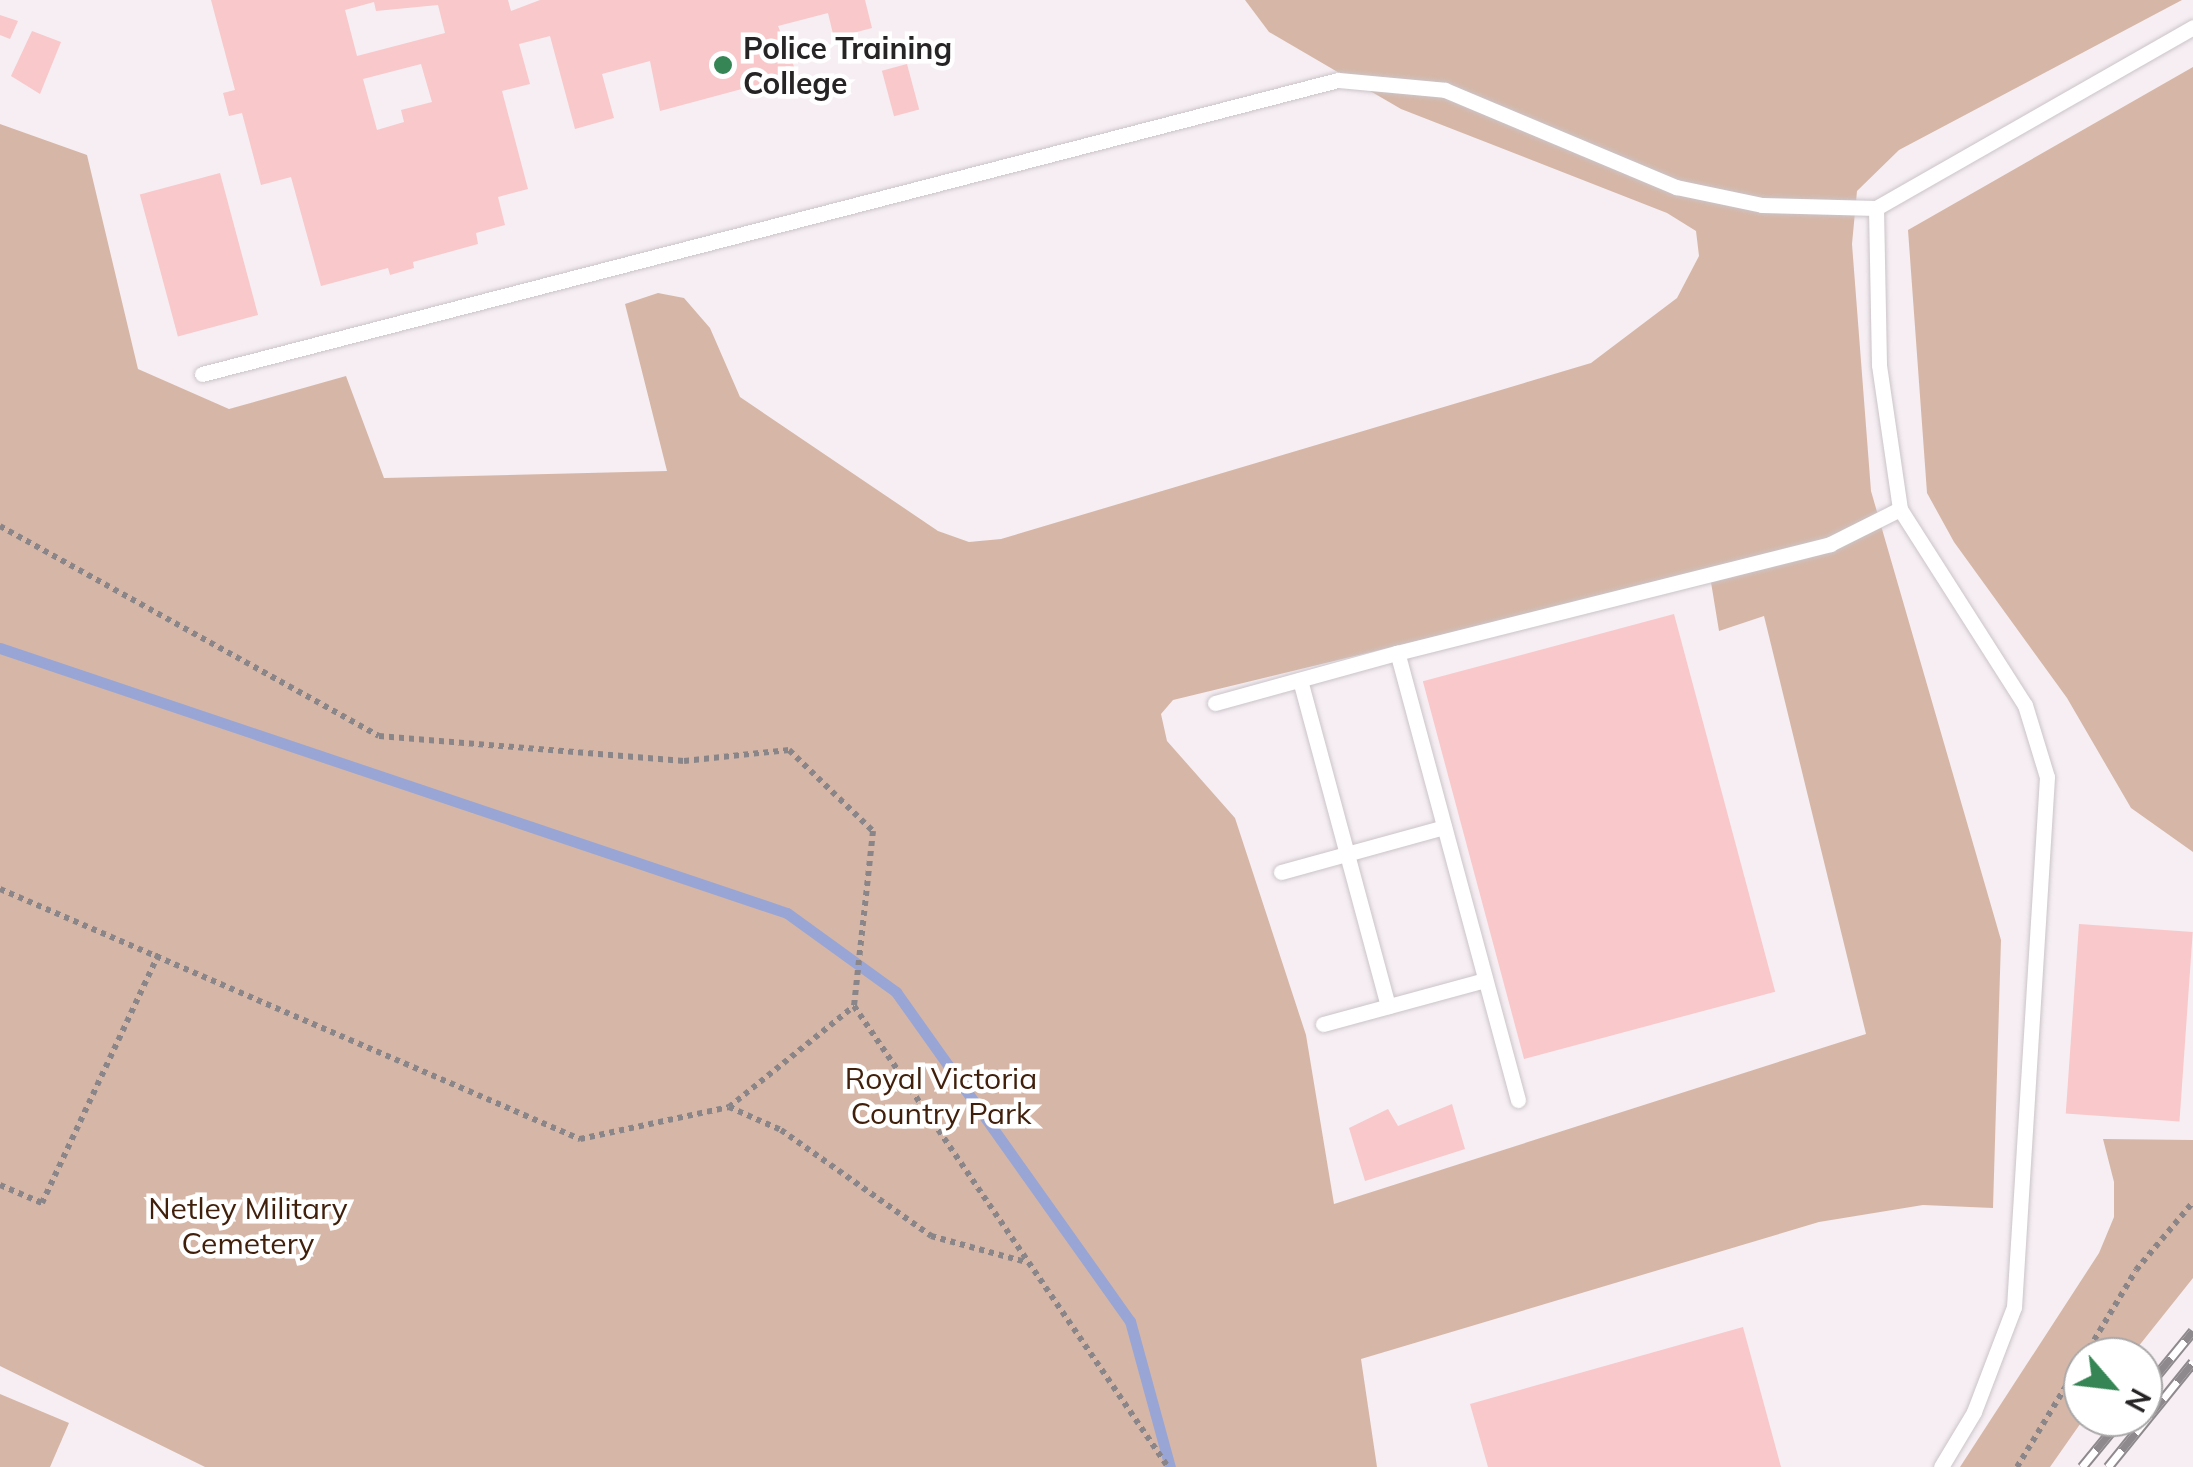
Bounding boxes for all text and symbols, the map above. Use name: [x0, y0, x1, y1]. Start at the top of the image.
place label: Police Training College: [743, 30, 952, 100]
marker: Police Training College: [712, 54, 734, 76]
park label: Royal Victoria Country Park: [845, 1060, 1037, 1130]
park label: Netley Military Cemetery: [148, 1190, 348, 1260]
north arrow: [2063, 1337, 2163, 1437]
text: N: [2118, 1383, 2159, 1418]

